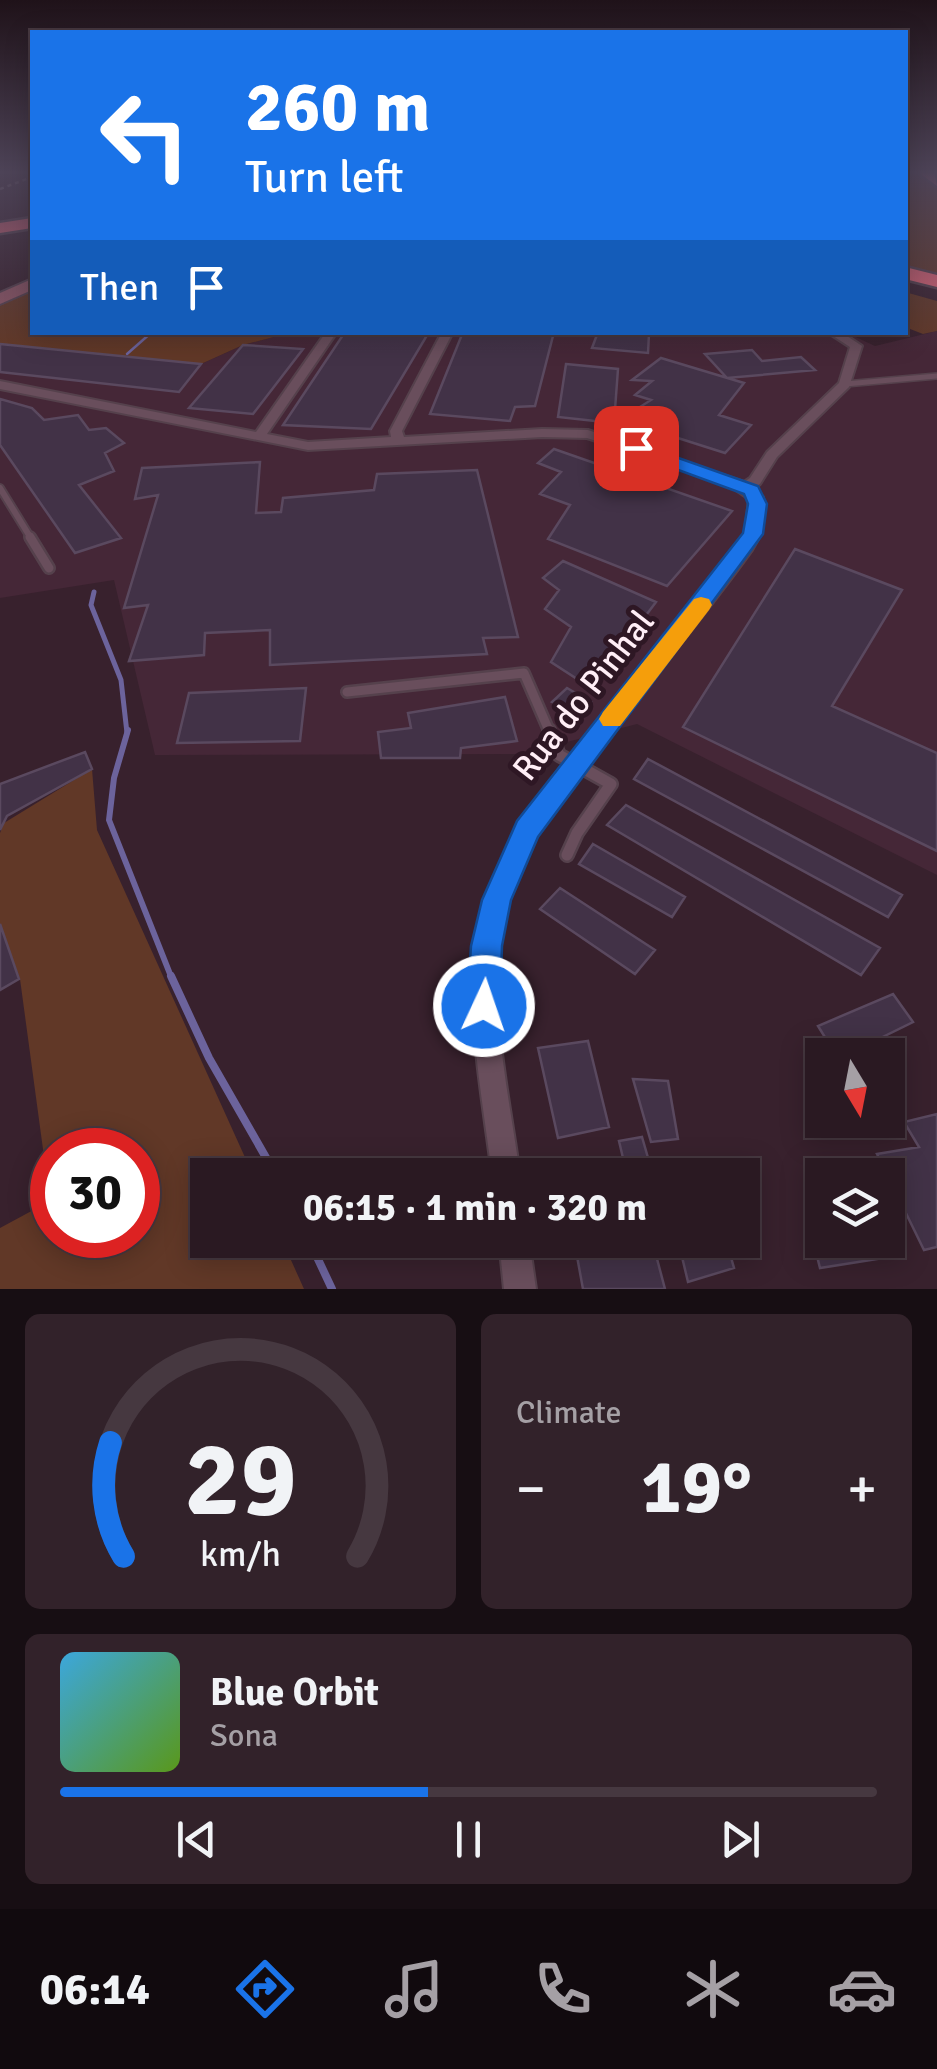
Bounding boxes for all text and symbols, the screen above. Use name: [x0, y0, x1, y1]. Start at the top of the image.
text: 260 m: [245, 64, 430, 150]
icon: left: [80, 70, 210, 200]
text: Turn left: [245, 150, 404, 205]
icon: arrive: [179, 260, 234, 315]
text: Then: [80, 264, 159, 311]
pin: [594, 406, 679, 491]
icon: arrive: [609, 421, 664, 476]
street label: Rua do Pinhal: [503, 601, 663, 789]
position arrow: [432, 954, 536, 1058]
north arrow: [805, 1038, 905, 1138]
map controls: [805, 1038, 905, 1258]
speed limit sign: 30: [30, 1128, 160, 1258]
button: layers: [805, 1158, 905, 1258]
text: 06:15 · 1 min · 320 m: [303, 1184, 647, 1231]
text: Climate: [516, 1393, 622, 1432]
text: 29: [184, 1416, 297, 1544]
text: 19°: [641, 1441, 752, 1534]
text: −: [516, 1455, 546, 1523]
text: +: [847, 1455, 877, 1523]
text: km/h: [200, 1532, 281, 1576]
text: Blue Orbit: [210, 1669, 379, 1716]
text: Sona: [210, 1716, 278, 1755]
icon: previous: [169, 1812, 224, 1867]
icon: pause: [441, 1812, 496, 1867]
icon: next: [713, 1812, 768, 1867]
icon: directions: [230, 1954, 300, 2024]
icon: music: [379, 1954, 449, 2024]
icon: phone: [528, 1954, 598, 2024]
icon: climate: [678, 1954, 748, 2024]
icon: car: [827, 1954, 897, 2024]
text: 06:14: [40, 1962, 150, 2017]

